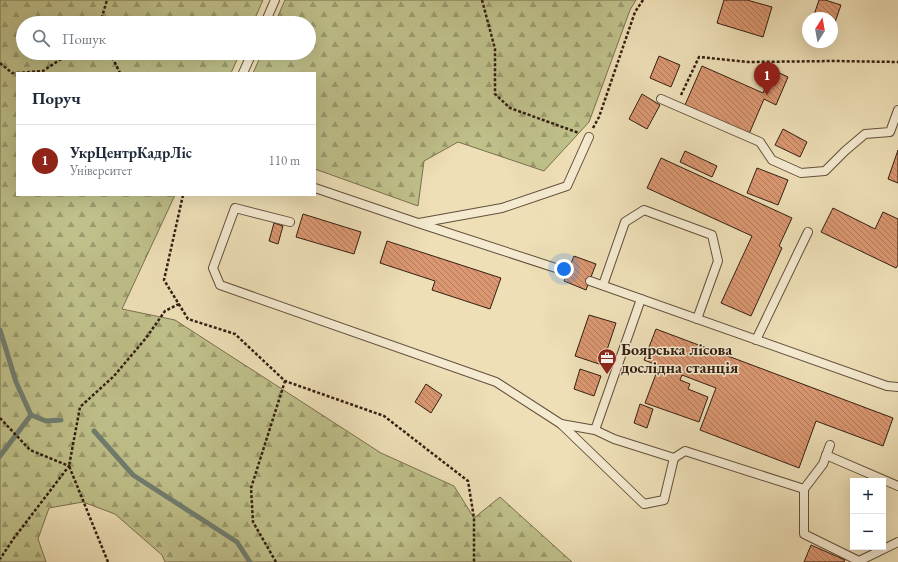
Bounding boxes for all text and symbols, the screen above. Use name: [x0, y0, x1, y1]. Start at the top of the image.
north arrow: [802, 12, 838, 48]
search box: [16, 16, 316, 60]
icon: search: [30, 27, 52, 49]
text: Пошук: [62, 29, 106, 48]
pin: 1: [754, 62, 780, 95]
text: Поруч: [32, 87, 81, 109]
text: УкрЦентрКадрЛіс: [70, 143, 192, 162]
text: 1: [42, 152, 48, 169]
text: 110 m: [269, 152, 300, 169]
text: Університет: [70, 162, 132, 179]
your location: [554, 259, 574, 279]
place label: Боярська лісова дослідна станція: [621, 339, 739, 378]
office icon: Боярська лісова дослідна станція: [596, 347, 618, 375]
map controls: [850, 478, 886, 550]
button: +: [850, 478, 886, 514]
button: −: [850, 514, 886, 550]

